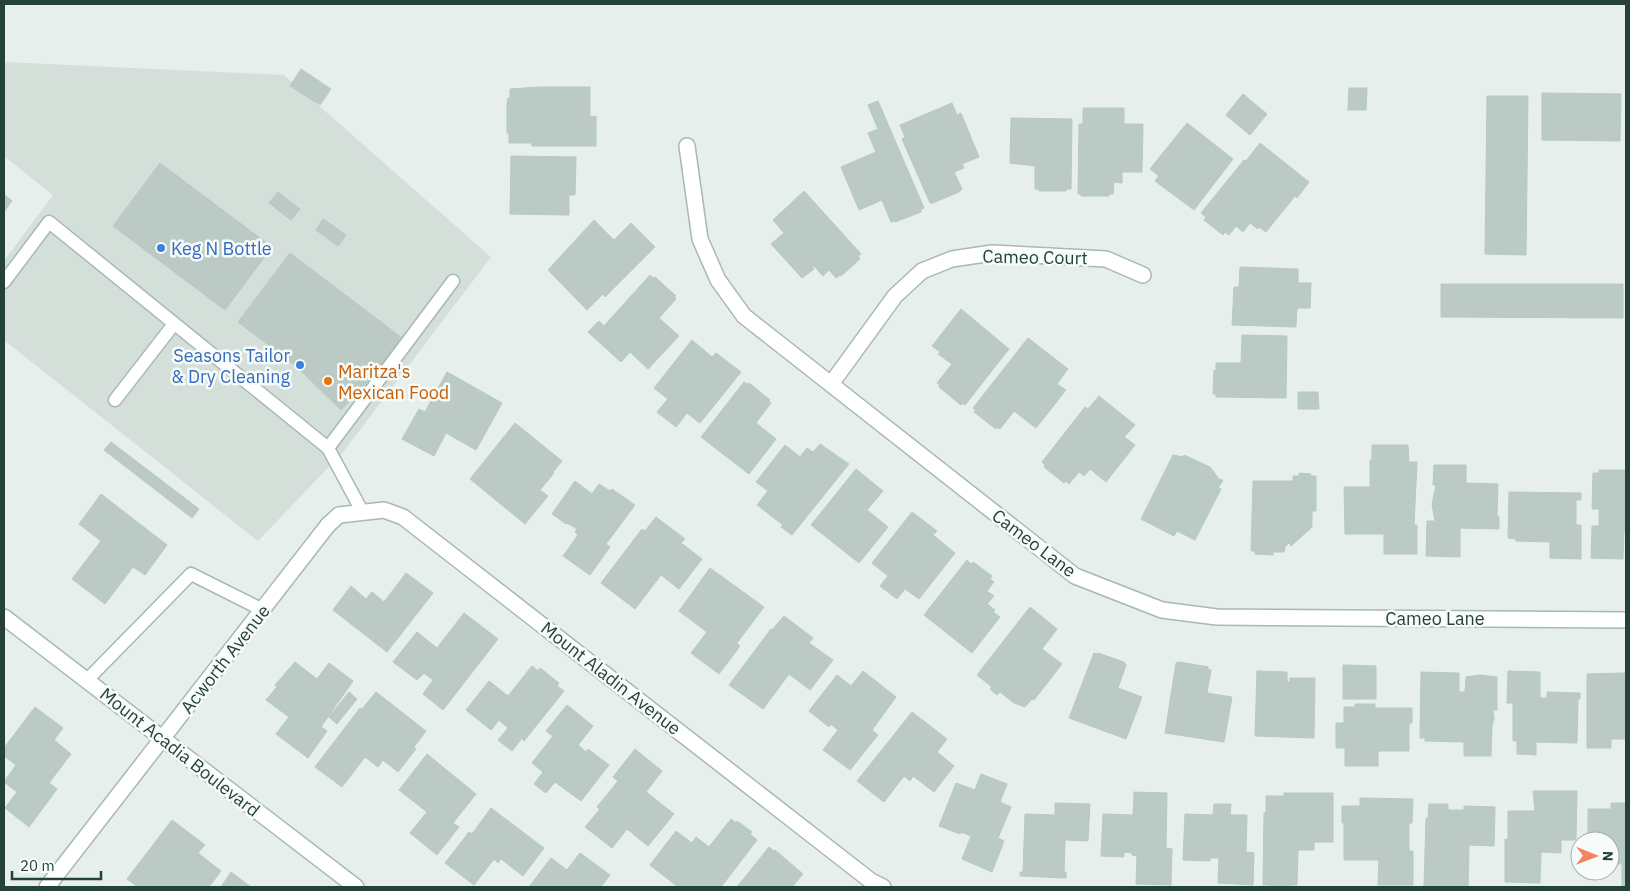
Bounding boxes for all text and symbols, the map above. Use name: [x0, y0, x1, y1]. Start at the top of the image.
place label: Keg N Bottle: [171, 237, 272, 260]
marker: Keg N Bottle: [155, 242, 167, 254]
street label: Cameo Court: [982, 245, 1088, 269]
place label: Seasons Tailor & Dry Cleaning: [171, 344, 290, 388]
marker: Seasons Tailor & Dry Cleaning: [294, 359, 306, 371]
place label: Maritza's Mexican Food: [338, 360, 449, 404]
marker: Maritza's Mexican Food: [322, 375, 334, 387]
street label: Cameo Lane: [987, 504, 1081, 582]
street label: Acworth Avenue: [175, 600, 275, 718]
street label: Cameo Lane: [1385, 607, 1485, 630]
street label: Mount Aladin Avenue: [536, 616, 686, 740]
street label: Mount Acadia Boulevard: [95, 682, 265, 822]
north arrow: [1570, 831, 1620, 881]
scale bar: [12, 848, 101, 880]
text: N: [1599, 851, 1617, 861]
text: 20 m: [20, 856, 55, 875]

